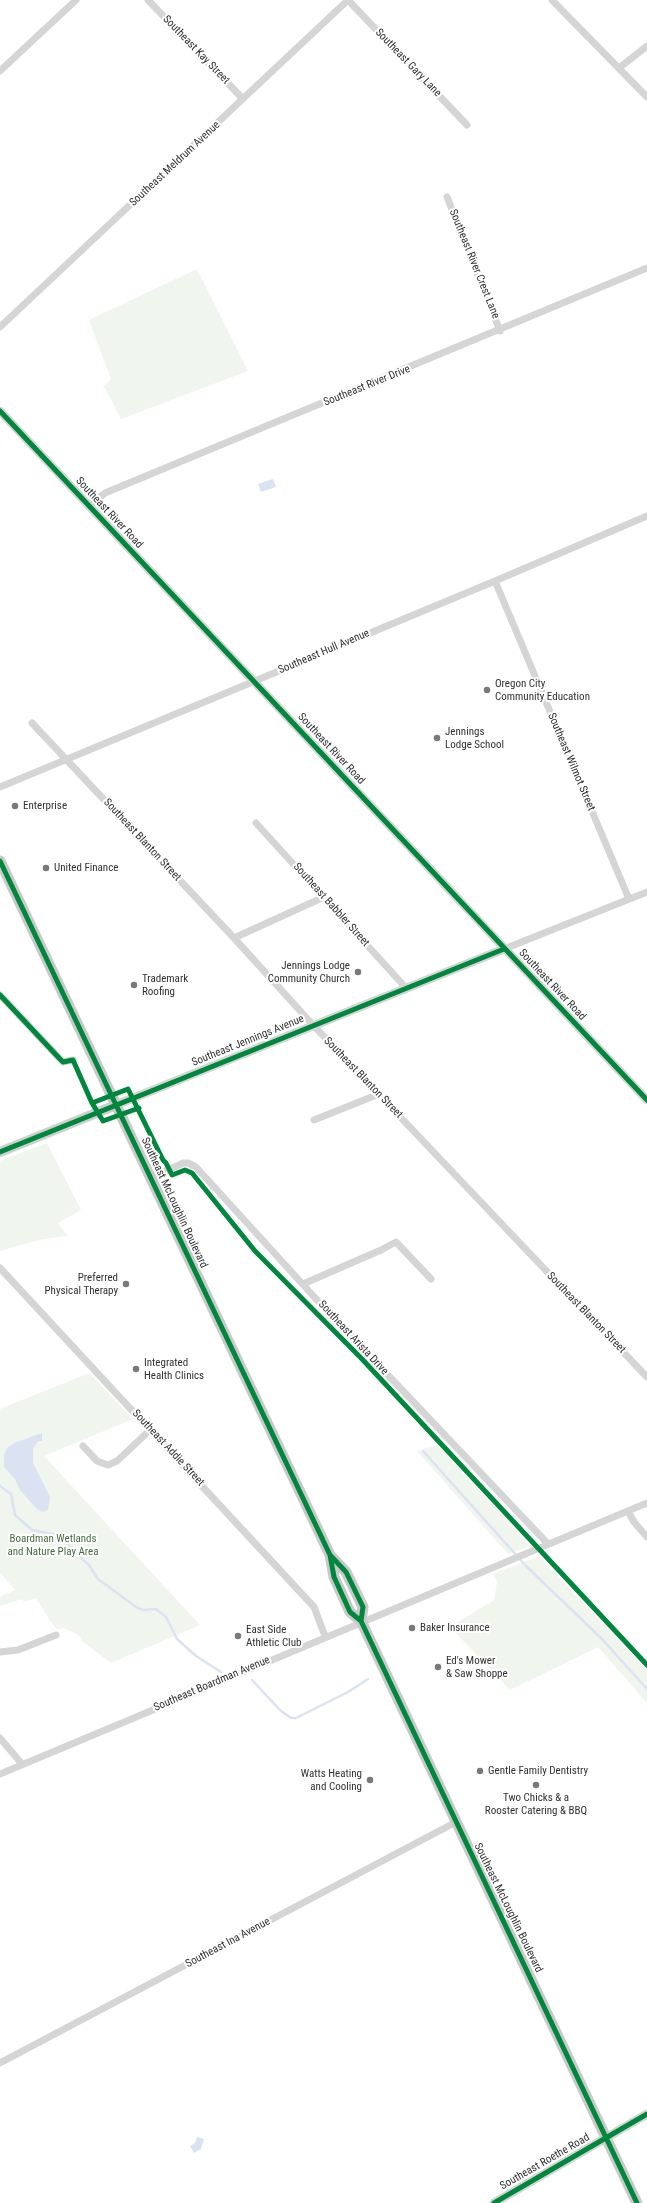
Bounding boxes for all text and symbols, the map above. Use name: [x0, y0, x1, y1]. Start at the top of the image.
street label: Southeast Kay Street: [160, 13, 232, 87]
street label: Southeast Gary Lane: [372, 26, 444, 100]
street label: Southeast Meldrum Avenue: [127, 119, 223, 209]
street label: Southeast River Crest Lane: [446, 207, 502, 321]
street label: Southeast River Drive: [322, 363, 412, 409]
street label: Southeast River Road: [73, 475, 145, 551]
street label: Southeast Hull Avenue: [276, 627, 372, 677]
place label: Oregon City Community Education: [495, 677, 590, 703]
marker: Oregon City Community Education: [482, 685, 492, 695]
street label: Southeast River Road: [295, 711, 367, 787]
street label: Southeast Wilmot Street: [544, 711, 598, 813]
place label: Jennings Lodge School: [445, 725, 504, 751]
marker: Jennings Lodge School: [432, 733, 442, 743]
street label: Southeast Blanton Street: [100, 796, 184, 884]
place label: Enterprise: [23, 799, 67, 813]
marker: Enterprise: [10, 801, 20, 811]
place label: United Finance: [54, 861, 118, 875]
street label: Southeast Babbler Street: [290, 861, 372, 949]
marker: United Finance: [41, 863, 51, 873]
street label: Southeast River Road: [516, 947, 588, 1023]
place label: Jennings Lodge Community Church: [268, 959, 350, 985]
marker: Jennings Lodge Community Church: [353, 967, 363, 977]
place label: Trademark Roofing: [142, 972, 188, 998]
marker: Trademark Roofing: [129, 980, 139, 990]
street label: Southeast Jennings Avenue: [190, 1012, 306, 1070]
street label: Southeast Blanton Street: [321, 1035, 405, 1121]
street label: Southeast McLoughlin Boulevard: [138, 1136, 210, 1270]
street label: Southeast Blanton Street: [544, 1270, 628, 1356]
place label: Preferred Physical Therapy: [45, 1271, 118, 1297]
marker: Preferred Physical Therapy: [121, 1279, 131, 1289]
street label: Southeast Arista Drive: [315, 1298, 391, 1378]
place label: Integrated Health Clinics: [144, 1356, 204, 1382]
marker: Integrated Health Clinics: [131, 1364, 141, 1374]
street label: Southeast Addie Street: [129, 1407, 207, 1489]
park label: Boardman Wetlands and Nature Play Area: [7, 1532, 99, 1558]
place label: Baker Insurance: [420, 1621, 490, 1635]
place label: East Side Athletic Club: [246, 1623, 301, 1649]
marker: Baker Insurance: [407, 1623, 417, 1633]
marker: East Side Athletic Club: [233, 1631, 243, 1641]
street label: Southeast Boardman Avenue: [152, 1654, 272, 1714]
place label: Ed's Mower & Saw Shoppe: [446, 1654, 508, 1680]
marker: Ed's Mower & Saw Shoppe: [433, 1662, 443, 1672]
place label: Gentle Family Dentistry: [488, 1764, 588, 1778]
marker: Gentle Family Dentistry: [475, 1766, 485, 1776]
place label: Watts Heating and Cooling: [301, 1767, 362, 1793]
marker: Watts Heating and Cooling: [365, 1775, 375, 1785]
marker: Two Chicks & a Rooster Catering & BBQ: [531, 1780, 541, 1790]
place label: Two Chicks & a Rooster Catering & BBQ: [485, 1791, 587, 1817]
street label: Southeast McLoughlin Boulevard: [471, 1841, 545, 1975]
street label: Southeast Ina Avenue: [183, 1915, 273, 1971]
street label: Southeast Roethe Road: [498, 2131, 592, 2193]

